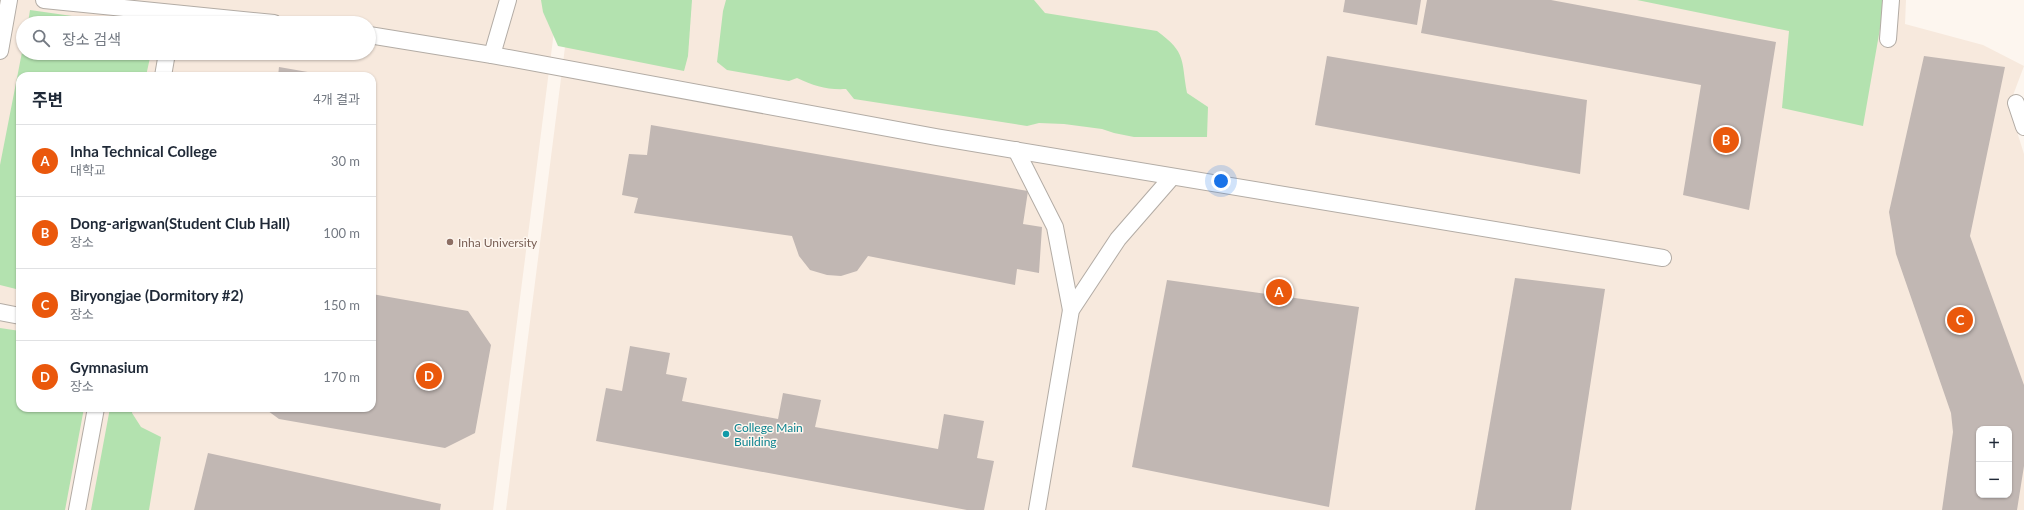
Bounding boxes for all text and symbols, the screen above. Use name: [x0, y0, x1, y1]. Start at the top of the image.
search box: [16, 16, 376, 60]
icon: search: [30, 27, 52, 49]
text: 장소 검색: [62, 30, 121, 48]
text: 주변: [32, 89, 63, 110]
text: 4개 결과: [313, 91, 360, 107]
pin: B: [1713, 125, 1739, 155]
text: Inha Technical College: [70, 142, 217, 160]
text: A: [40, 153, 50, 169]
text: 30 m: [331, 153, 360, 169]
text: 대학교: [70, 162, 106, 178]
your location: [1211, 171, 1231, 191]
text: Dong-arigwan(Student Club Hall): [70, 214, 290, 232]
text: B: [41, 225, 49, 241]
text: 100 m: [323, 225, 360, 241]
text: 장소: [70, 234, 94, 250]
place label: Inha University: [458, 235, 538, 250]
marker: Inha University: [445, 237, 455, 247]
pin: A: [1266, 277, 1292, 307]
text: Biryongjae (Dormitory #2): [70, 286, 243, 304]
text: C: [41, 297, 49, 313]
text: 150 m: [323, 297, 360, 313]
pin: C: [1947, 305, 1973, 335]
text: 장소: [70, 306, 94, 322]
text: Gymnasium: [70, 358, 149, 376]
pin: D: [416, 361, 442, 391]
text: D: [40, 369, 50, 385]
text: 170 m: [323, 369, 360, 385]
text: 장소: [70, 378, 94, 394]
place label: College Main Building: [734, 420, 803, 449]
map controls: [1976, 426, 2012, 498]
button: +: [1976, 426, 2012, 462]
marker: College Main Building: [721, 429, 731, 439]
button: −: [1976, 462, 2012, 498]

